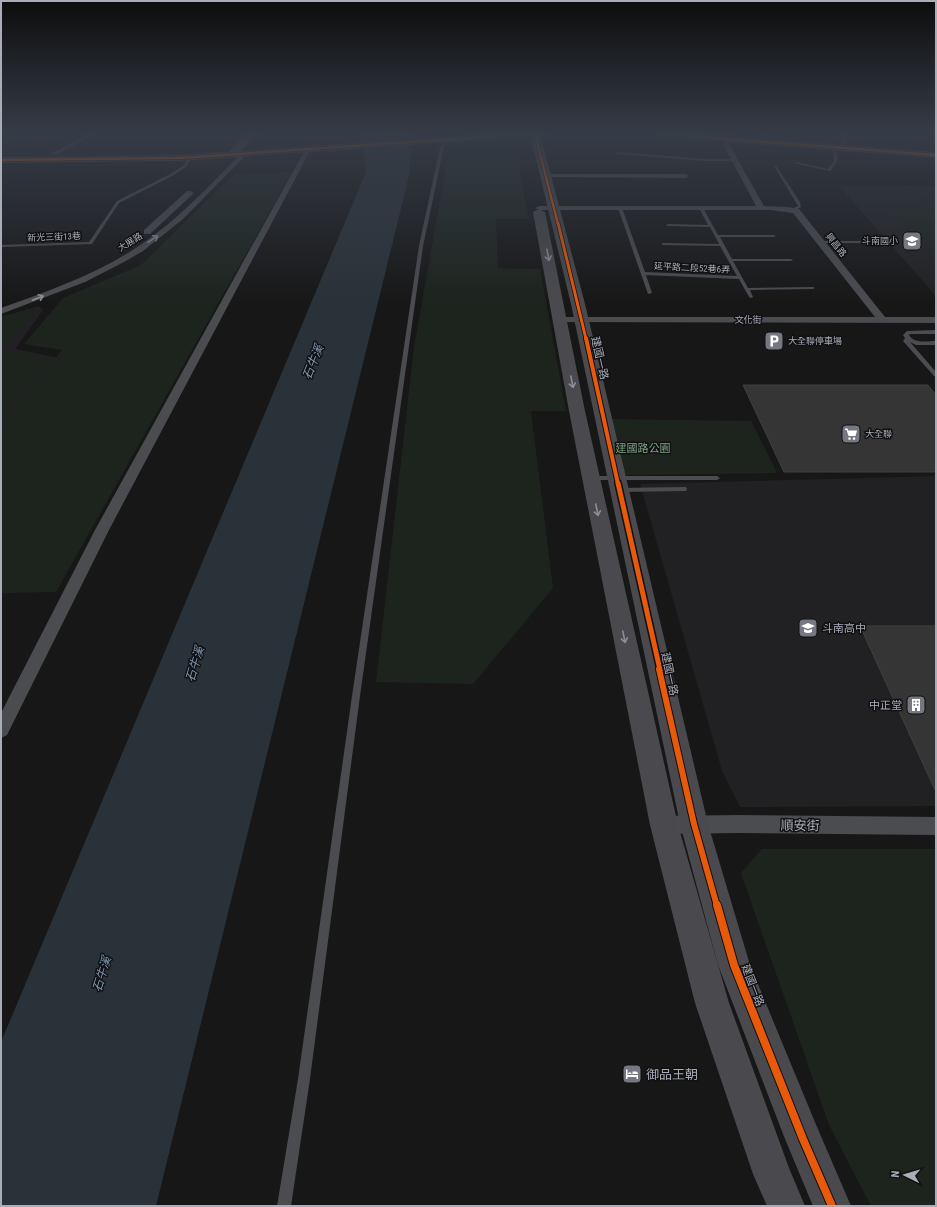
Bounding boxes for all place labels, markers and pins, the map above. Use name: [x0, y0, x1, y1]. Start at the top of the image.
school or university icon: 斗南國小: [901, 230, 923, 252]
place label: 斗南國小: [862, 236, 898, 246]
parking icon: 大全聯停車場: [763, 330, 785, 352]
place label: 大全聯停車場: [788, 336, 842, 346]
supermarket icon: 大全聯: [840, 423, 862, 445]
place label: 大全聯: [865, 429, 892, 439]
school or university icon: 斗南高中: [797, 617, 819, 639]
place label: 斗南高中: [822, 622, 866, 635]
building icon: 中正堂: [905, 694, 927, 716]
place label: 中正堂: [869, 699, 902, 712]
hotel icon: 御品王朝: [621, 1063, 643, 1085]
place label: 御品王朝: [646, 1067, 698, 1082]

